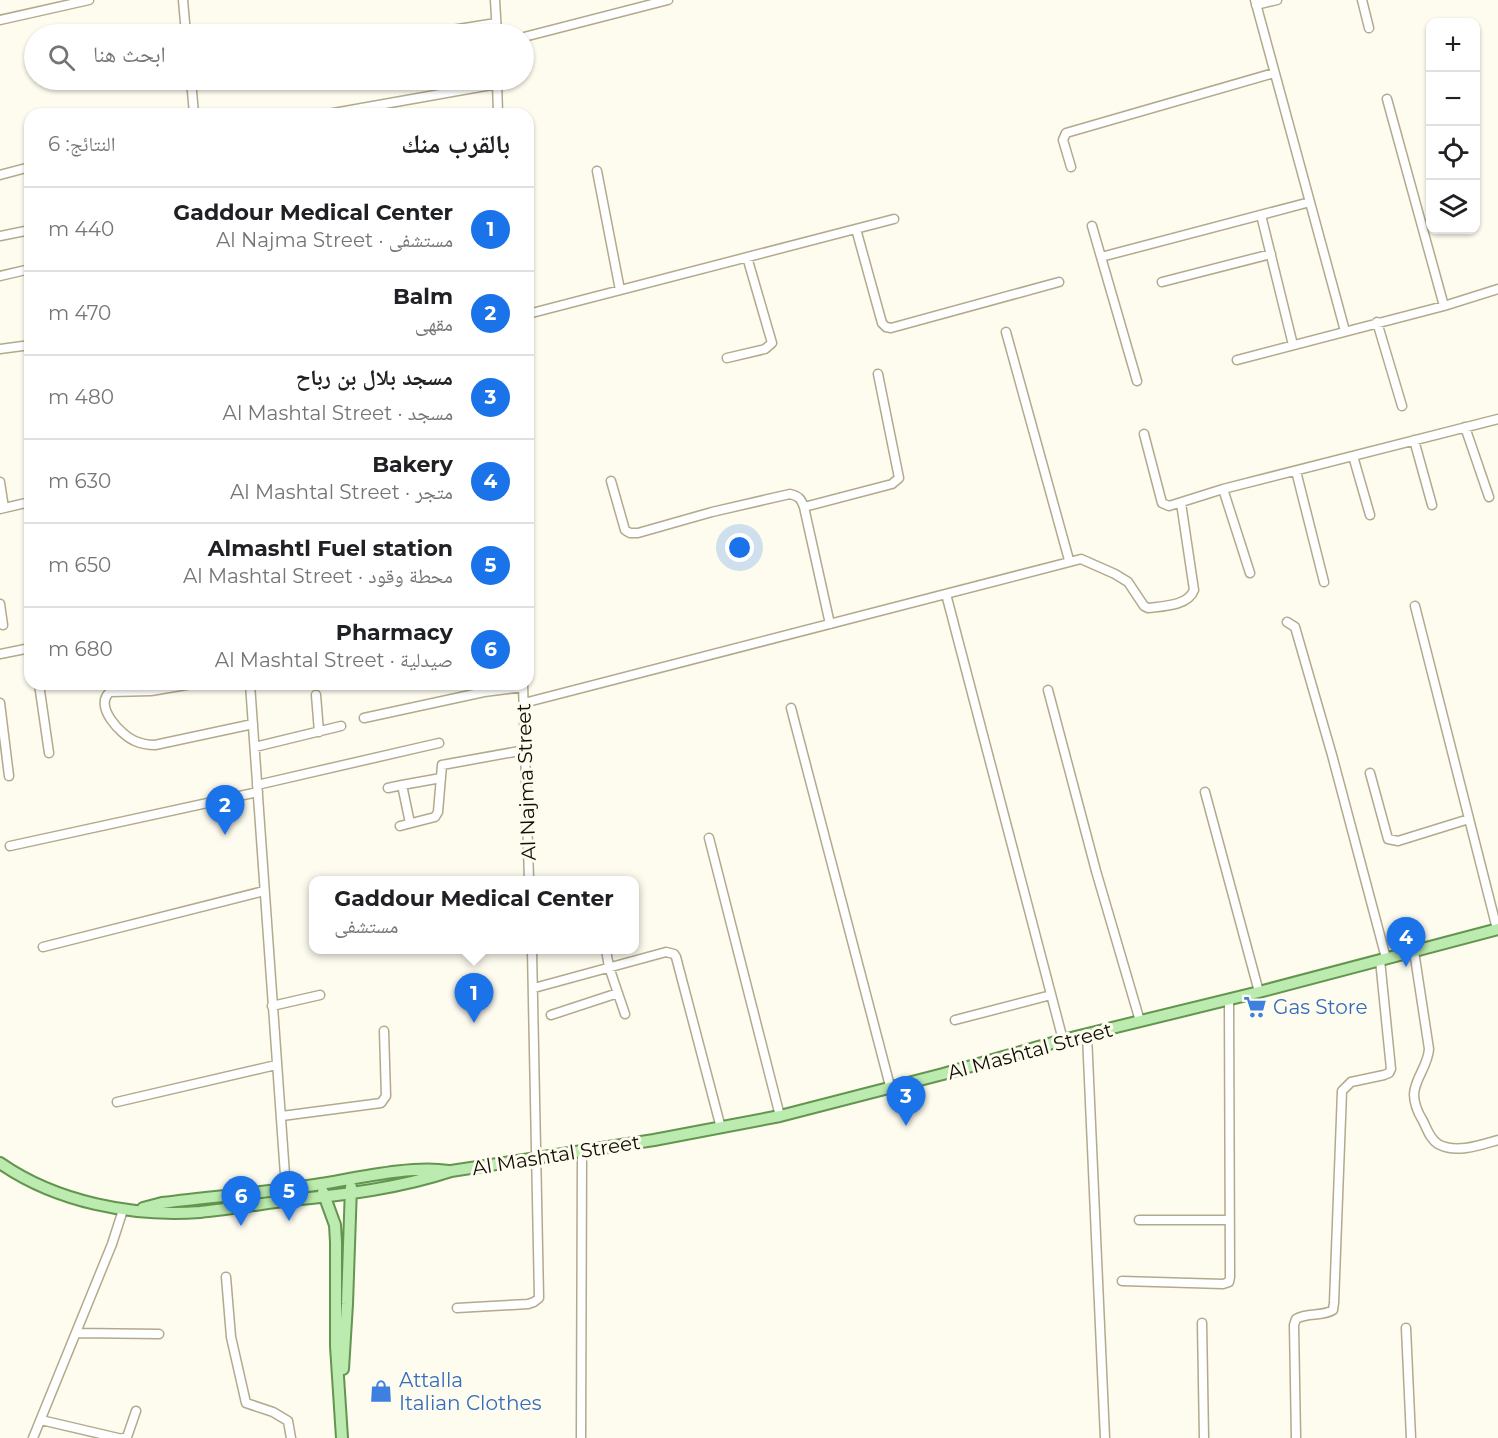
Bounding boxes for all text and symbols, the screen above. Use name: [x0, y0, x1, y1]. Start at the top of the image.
map controls: [1426, 18, 1480, 234]
button: +: [1426, 18, 1480, 72]
search box: [24, 24, 534, 90]
icon: search: [45, 41, 78, 74]
text: ابحث هنا: [93, 41, 166, 68]
button: −: [1426, 72, 1480, 126]
button: locate: [1426, 126, 1480, 180]
text: بالقرب منك: [401, 128, 510, 160]
text: النتائج: 6: [48, 132, 116, 156]
button: layers: [1426, 180, 1480, 234]
text: Gaddour Medical Center: [173, 199, 453, 226]
text: 440 m: [48, 217, 114, 241]
text: 1: [487, 217, 494, 241]
text: مستشفى · Al Najma Street: [216, 228, 453, 252]
text: Balm: [393, 283, 453, 310]
text: 470 m: [48, 301, 111, 325]
text: 2: [485, 301, 496, 325]
text: مقهى: [415, 312, 453, 336]
text: مسجد بلال بن رباح: [296, 364, 453, 391]
text: 480 m: [48, 385, 114, 409]
text: 3: [485, 385, 496, 409]
text: مسجد · Al Mashtal Street: [223, 401, 453, 425]
text: Bakery: [372, 451, 453, 478]
text: 630 m: [48, 469, 111, 493]
text: 4: [484, 469, 497, 493]
text: متجر · Al Mashtal Street: [230, 480, 453, 504]
your location: [725, 533, 754, 562]
text: Almashtl Fuel station: [208, 535, 453, 562]
text: 650 m: [48, 553, 111, 577]
text: 5: [485, 553, 496, 577]
text: محطة وقود · Al Mashtal Street: [183, 564, 453, 588]
text: Pharmacy: [336, 619, 453, 646]
text: 680 m: [48, 637, 113, 661]
text: 6: [484, 637, 497, 661]
text: صيدلية · Al Mashtal Street: [215, 648, 453, 672]
street label: Al Najma Street: [511, 703, 541, 861]
pin: 2: [206, 786, 244, 835]
popup: [309, 876, 639, 954]
text: Gaddour Medical Center: [334, 885, 614, 912]
text: مستشفى: [334, 914, 399, 938]
pin: 4: [1386, 918, 1426, 967]
pin: 1: [454, 974, 494, 1023]
supermarket icon: Gas Store: [1242, 994, 1268, 1020]
place label: Gas Store: [1273, 995, 1368, 1019]
street label: Al Mashtal Street: [945, 1017, 1115, 1085]
pin: 3: [886, 1076, 926, 1126]
street label: Al Mashtal Street: [470, 1130, 642, 1180]
pin: 5: [270, 1172, 308, 1221]
pin: 6: [222, 1176, 260, 1226]
place label: Attalla Italian Clothes: [399, 1368, 542, 1415]
shop icon: Attalla Italian Clothes: [368, 1378, 394, 1404]

